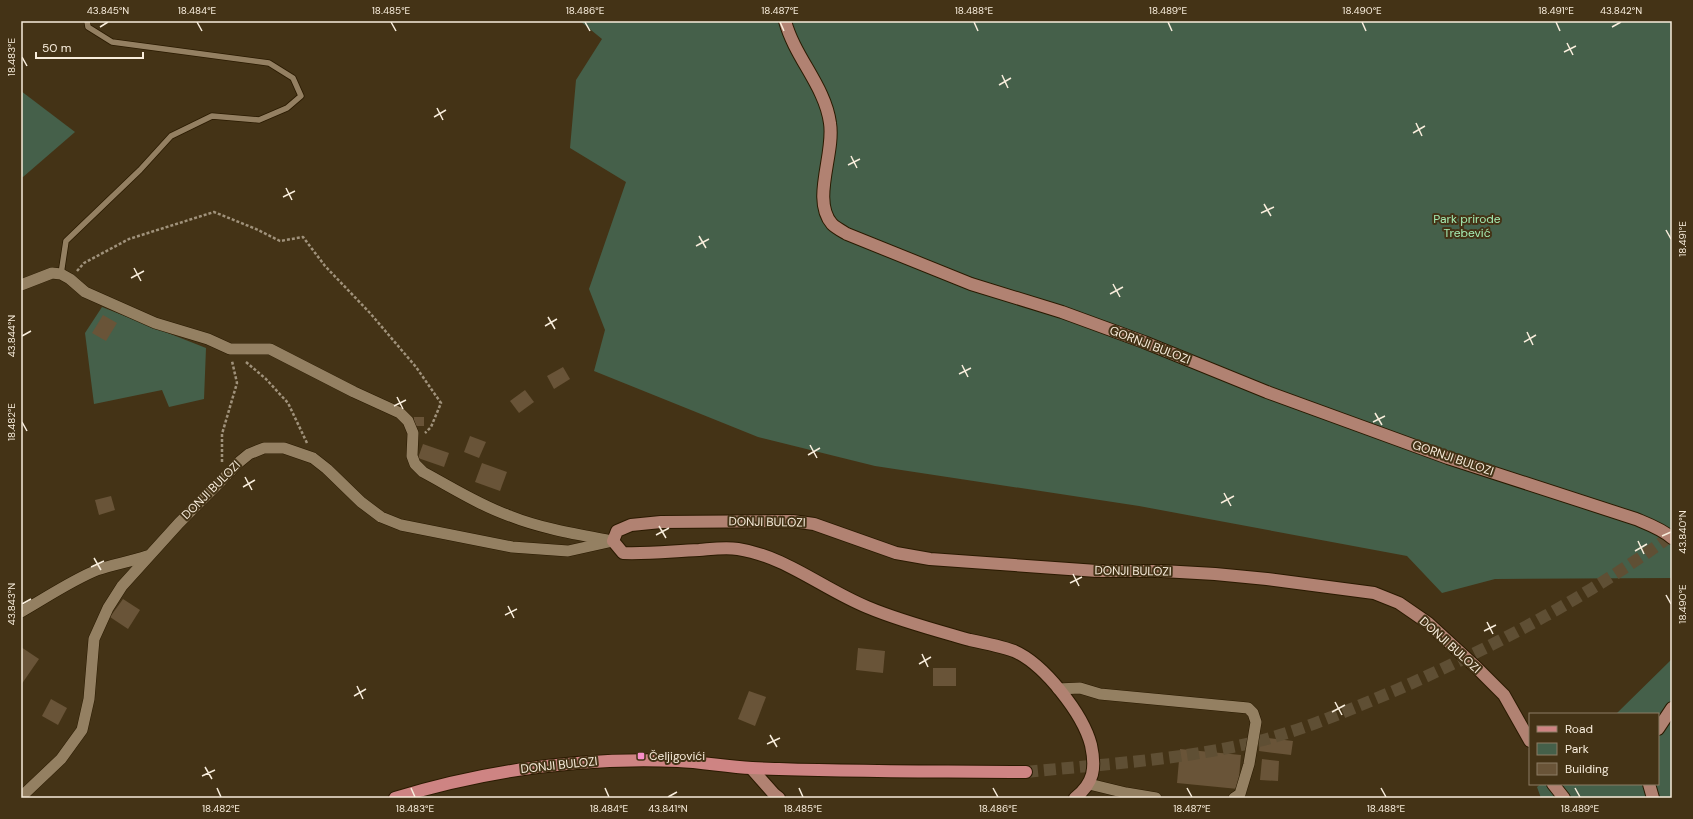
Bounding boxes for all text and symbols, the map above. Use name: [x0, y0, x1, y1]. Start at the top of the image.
text: 43.845°N: [87, 4, 129, 17]
text: 18.484°E: [178, 4, 217, 17]
text: 18.485°E: [372, 4, 411, 17]
text: 18.486°E: [566, 4, 605, 17]
text: 18.487°E: [761, 4, 799, 17]
text: 18.488°E: [955, 4, 994, 17]
text: 18.489°E: [1149, 4, 1188, 17]
text: 18.490°E: [1342, 4, 1382, 17]
text: 18.491°E: [1538, 4, 1574, 17]
text: 43.842°N: [1600, 4, 1642, 17]
scale bar: [36, 34, 143, 60]
text: 18.483°E: [5, 37, 18, 76]
text: 50 m: [42, 40, 71, 56]
park label: Park prirode Trebević: [1433, 211, 1501, 241]
text: 18.491°E: [1676, 221, 1689, 257]
text: 43.844°N: [5, 315, 18, 357]
street label: GORNJI BULOZI: [1107, 322, 1193, 368]
text: 18.482°E: [5, 403, 18, 441]
street label: GORNJI BULOZI: [1410, 437, 1496, 479]
street label: DONJI BULOZI: [178, 457, 244, 523]
text: 43.840°N: [1676, 510, 1689, 554]
street label: DONJI BULOZI: [728, 513, 806, 531]
street label: DONJI BULOZI: [1094, 562, 1172, 580]
text: 43.843°N: [5, 583, 18, 625]
text: 18.490°E: [1676, 584, 1689, 624]
street label: DONJI BULOZI: [1416, 613, 1484, 677]
legend: [1529, 713, 1659, 785]
text: Road: [1565, 721, 1593, 737]
text: Park: [1565, 741, 1589, 757]
place label: Čeljigovići: [649, 748, 705, 764]
marker: Čeljigovići: [636, 751, 646, 761]
street label: DONJI BULOZI: [520, 753, 598, 777]
text: Building: [1565, 761, 1609, 777]
text: 18.482°E: [202, 802, 240, 815]
text: 18.483°E: [396, 802, 435, 815]
text: 18.484°E: [590, 802, 629, 815]
text: 43.841°N: [648, 802, 688, 815]
text: 18.485°E: [784, 802, 823, 815]
text: 18.486°E: [979, 802, 1018, 815]
text: 18.487°E: [1173, 802, 1211, 815]
text: 18.488°E: [1367, 802, 1406, 815]
text: 18.489°E: [1561, 802, 1600, 815]

